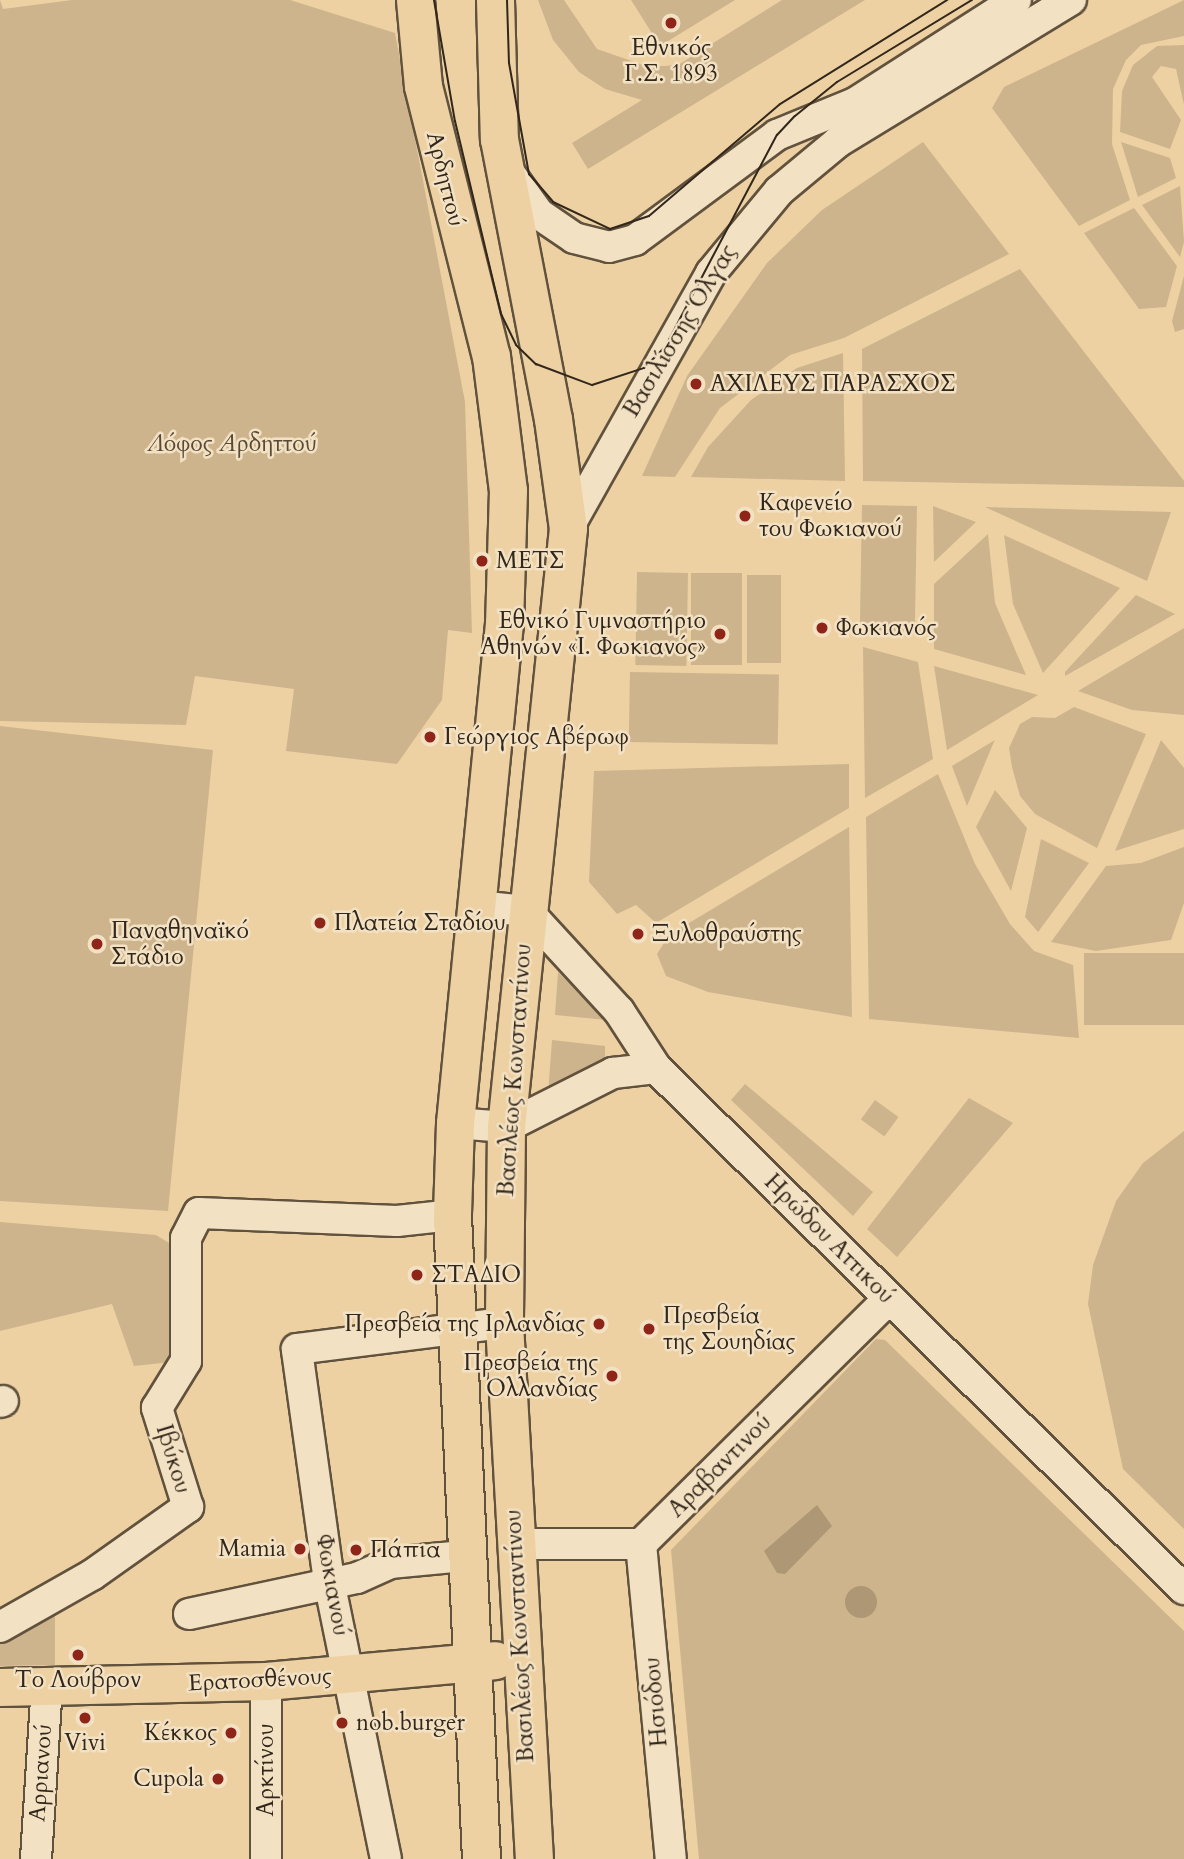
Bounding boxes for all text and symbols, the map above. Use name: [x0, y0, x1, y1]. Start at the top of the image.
marker: Εθνικός Γ.Σ. 1893: [663, 15, 679, 31]
place label: Εθνικός Γ.Σ. 1893: [624, 34, 718, 88]
street label: Αρδηττού: [420, 129, 470, 229]
street label: Βασιλίσσης Όλγας: [618, 240, 742, 422]
place label: ΑΧΙΛΕΥΣ ΠΑΡΑΣΧΟΣ: [710, 370, 956, 398]
marker: ΑΧΙΛΕΥΣ ΠΑΡΑΣΧΟΣ: [688, 376, 704, 392]
park label: Λόφος Αρδηττού: [149, 430, 317, 458]
place label: Καφενείο του Φωκιανού: [759, 489, 902, 543]
marker: Καφενείο του Φωκιανού: [737, 508, 753, 524]
place label: ΜΕΤΣ: [496, 547, 564, 575]
marker: ΜΕΤΣ: [474, 553, 490, 569]
place label: Εθνικό Γυμναστήριο Αθηνών «Ι. Φωκιανός»: [481, 607, 706, 661]
place label: Φωκιανός: [836, 614, 936, 642]
marker: Φωκιανός: [814, 620, 830, 636]
marker: Εθνικό Γυμναστήριο Αθηνών «Ι. Φωκιανός»: [712, 626, 728, 642]
place label: Γεώργιος Αβέρωφ: [444, 723, 629, 751]
marker: Γεώργιος Αβέρωφ: [422, 729, 438, 745]
place label: Πλατεία Σταδίου: [334, 909, 506, 937]
marker: Πλατεία Σταδίου: [312, 915, 328, 931]
place label: Παναθηναϊκό Στάδιο: [111, 917, 249, 971]
place label: Ξυλοθραύστης: [652, 920, 802, 948]
marker: Ξυλοθραύστης: [630, 926, 646, 942]
marker: Παναθηναϊκό Στάδιο: [89, 936, 105, 952]
street label: Βασιλέως Κωνσταντίνου: [492, 943, 538, 1197]
street label: Ηρώδου Αττικού: [758, 1168, 900, 1310]
place label: ΣΤΑΔΙΟ: [431, 1261, 521, 1289]
marker: ΣΤΑΔΙΟ: [409, 1267, 425, 1283]
place label: Πρεσβεία της Σουηδίας: [663, 1302, 795, 1356]
place label: Πρεσβεία της Ιρλανδίας: [344, 1310, 585, 1338]
marker: Πρεσβεία της Ιρλανδίας: [591, 1316, 607, 1332]
marker: Πρεσβεία της Σουηδίας: [641, 1321, 657, 1337]
place label: Πρεσβεία της Ολλανδίας: [464, 1349, 598, 1403]
marker: Πρεσβεία της Ολλανδίας: [604, 1368, 620, 1384]
street label: Αραβαντινού: [663, 1409, 777, 1523]
street label: Ιβύκου: [149, 1421, 197, 1497]
street label: Βασιλέως Κωνσταντίνου: [500, 1509, 540, 1763]
street label: Φωκιανού: [310, 1532, 354, 1638]
place label: Mamia: [219, 1535, 286, 1563]
place label: Πάπια: [370, 1536, 440, 1564]
marker: Mamia: [292, 1541, 308, 1557]
marker: Πάπια: [348, 1542, 364, 1558]
marker: Το Λούβρον: [70, 1647, 86, 1663]
street label: Ησιόδου: [638, 1656, 674, 1748]
street label: Ερατοσθένους: [188, 1662, 332, 1698]
place label: Το Λούβρον: [15, 1666, 141, 1694]
place label: nob.burger: [356, 1709, 465, 1737]
marker: Vivi: [77, 1710, 93, 1726]
marker: nob.burger: [334, 1715, 350, 1731]
place label: Κέκκος: [144, 1719, 217, 1747]
street label: Αρριανού: [24, 1723, 58, 1823]
street label: Αρκτίνου: [252, 1724, 280, 1816]
marker: Κέκκος: [223, 1725, 239, 1741]
place label: Vivi: [64, 1729, 106, 1757]
place label: Cupola: [133, 1765, 204, 1793]
marker: Cupola: [210, 1771, 226, 1787]

